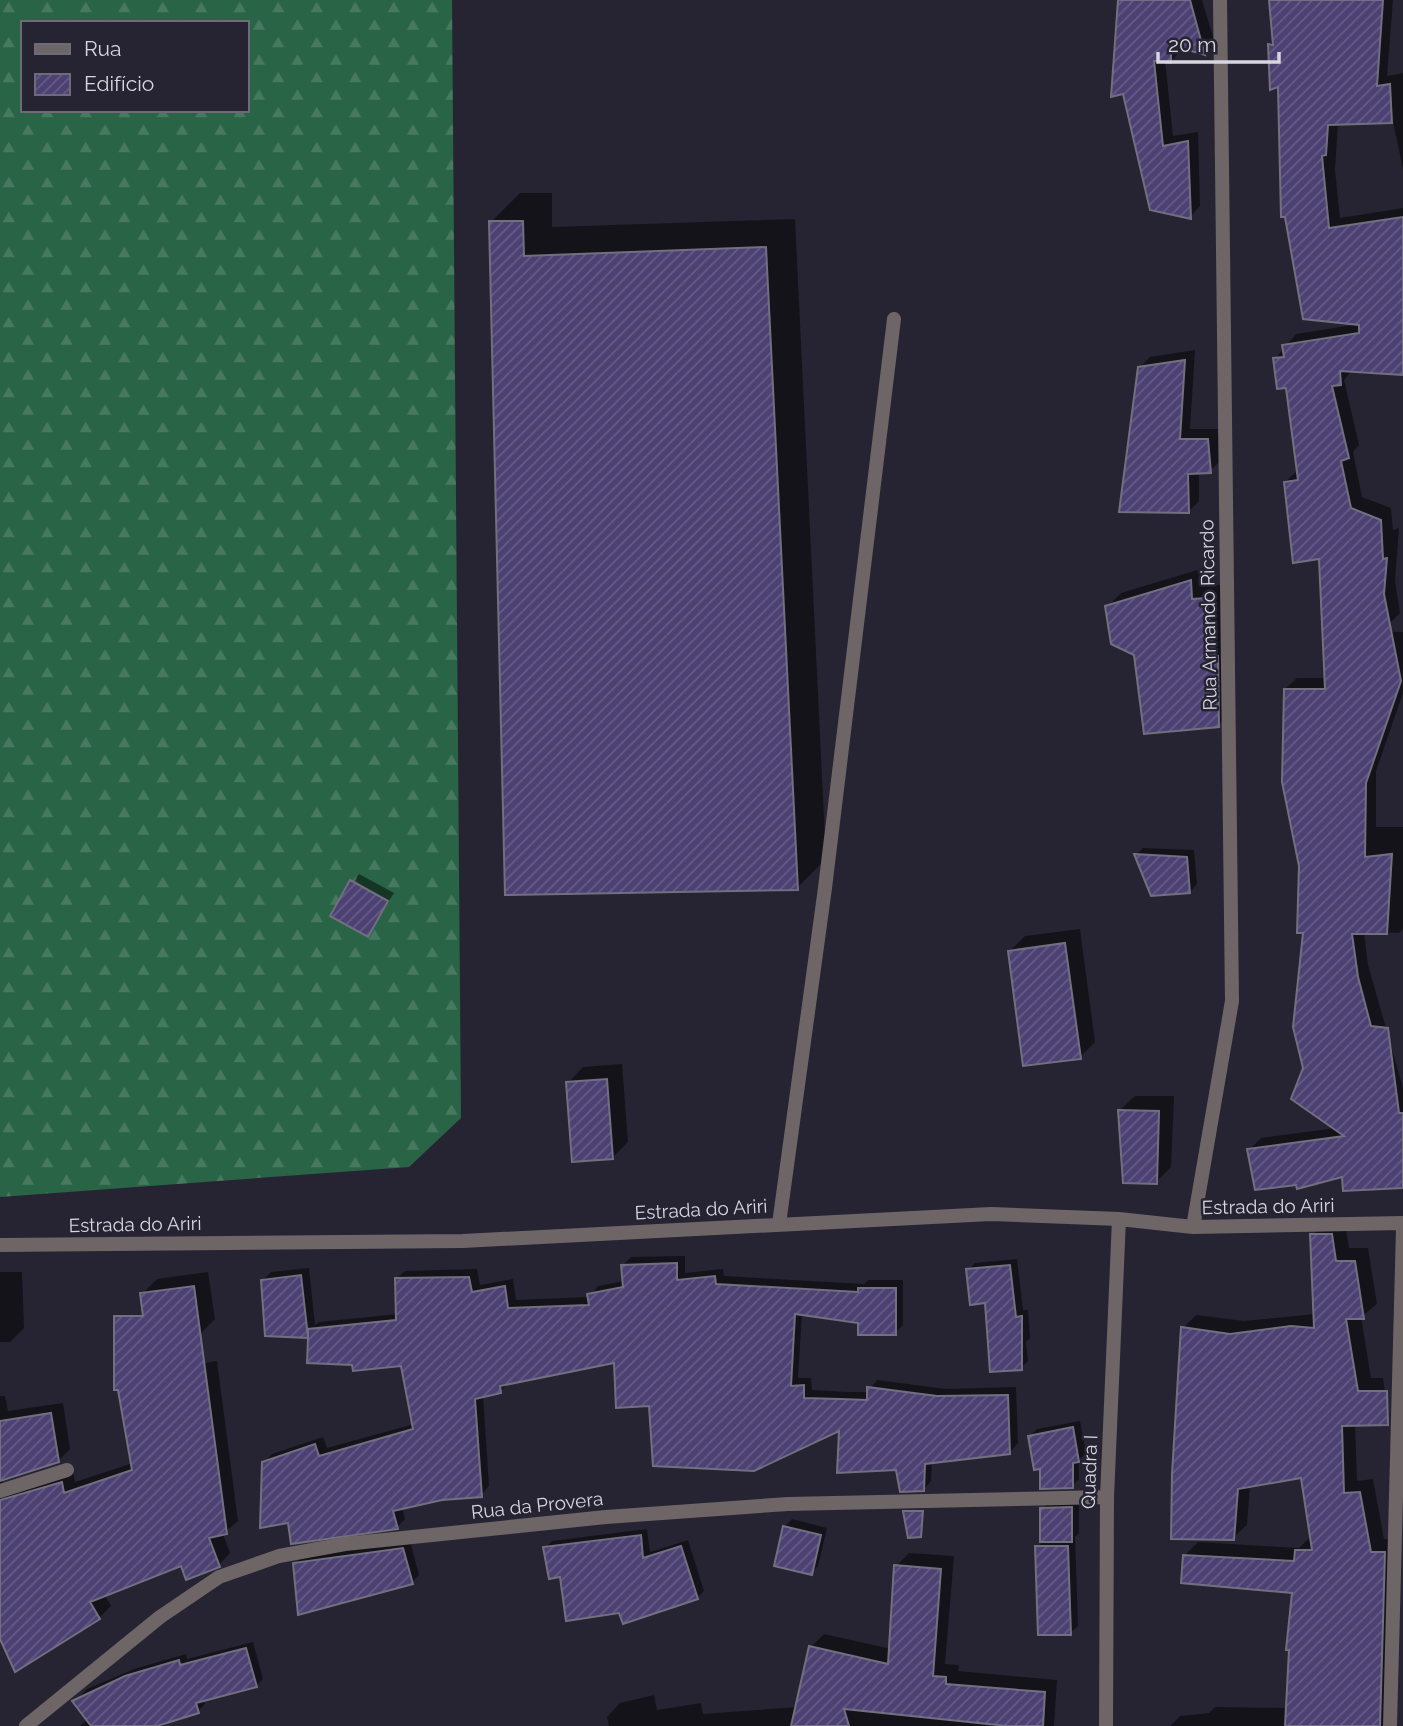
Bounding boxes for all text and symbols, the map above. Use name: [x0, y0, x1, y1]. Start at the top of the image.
legend: [21, 21, 248, 112]
scale bar: [1158, 21, 1279, 65]
text: 20 m: [1168, 32, 1216, 57]
text: Rua: [84, 36, 121, 61]
text: Edifício: [84, 71, 154, 96]
street label: Rua Armando Ricardo: [1195, 519, 1221, 711]
street label: Estrada do Ariri: [1201, 1194, 1335, 1218]
street label: Estrada do Ariri: [634, 1195, 768, 1223]
street label: Estrada do Ariri: [68, 1212, 202, 1236]
street label: Quadra I: [1077, 1435, 1101, 1509]
street label: Rua da Provera: [470, 1487, 604, 1523]

